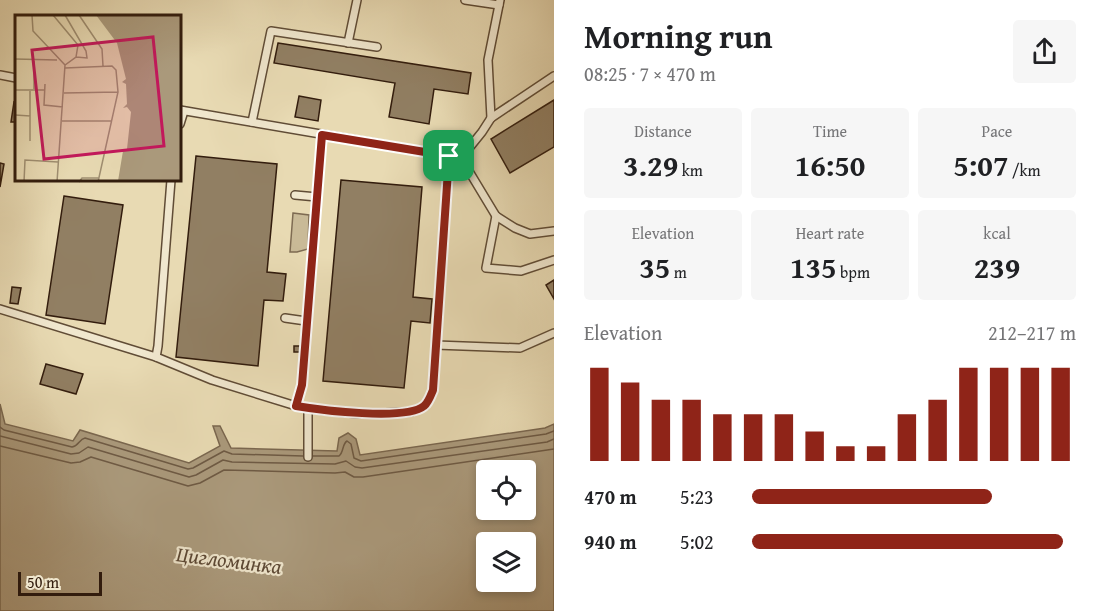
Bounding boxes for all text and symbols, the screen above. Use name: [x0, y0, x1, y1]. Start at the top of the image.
text: Morning run: [584, 12, 773, 60]
inset map: [15, 15, 182, 182]
button: share: [1013, 20, 1076, 83]
text: 08:25 · 7 × 470 m: [584, 59, 716, 88]
text: Distance: [634, 119, 692, 143]
text: Time: [813, 119, 847, 143]
text: Pace: [982, 119, 1012, 143]
pin: [423, 130, 474, 181]
icon: arrive: [432, 139, 465, 172]
text: 3.29: [623, 143, 678, 187]
text: 16:50: [795, 143, 865, 187]
text: 5:07: [953, 143, 1008, 187]
text: km: [678, 158, 703, 182]
text: /km: [1008, 158, 1041, 182]
text: Elevation: [632, 221, 694, 245]
text: Heart rate: [796, 221, 864, 245]
text: kcal: [983, 221, 1011, 245]
text: 35: [639, 245, 670, 289]
text: 135: [790, 245, 837, 289]
text: 239: [974, 245, 1020, 289]
text: m: [670, 260, 687, 284]
text: bpm: [837, 260, 870, 284]
text: Elevation: [584, 318, 662, 347]
text: 212–217 m: [988, 318, 1076, 347]
map controls: [476, 460, 536, 592]
button: locate: [476, 460, 536, 520]
text: 470 m: [584, 482, 637, 511]
text: 5:23: [680, 482, 714, 511]
text: 940 m: [584, 527, 637, 556]
text: 5:02: [680, 527, 714, 556]
button: layers: [476, 532, 536, 592]
water label: Цигломинка: [175, 538, 284, 582]
scale bar: [18, 569, 102, 596]
text: 50 m: [27, 570, 59, 594]

